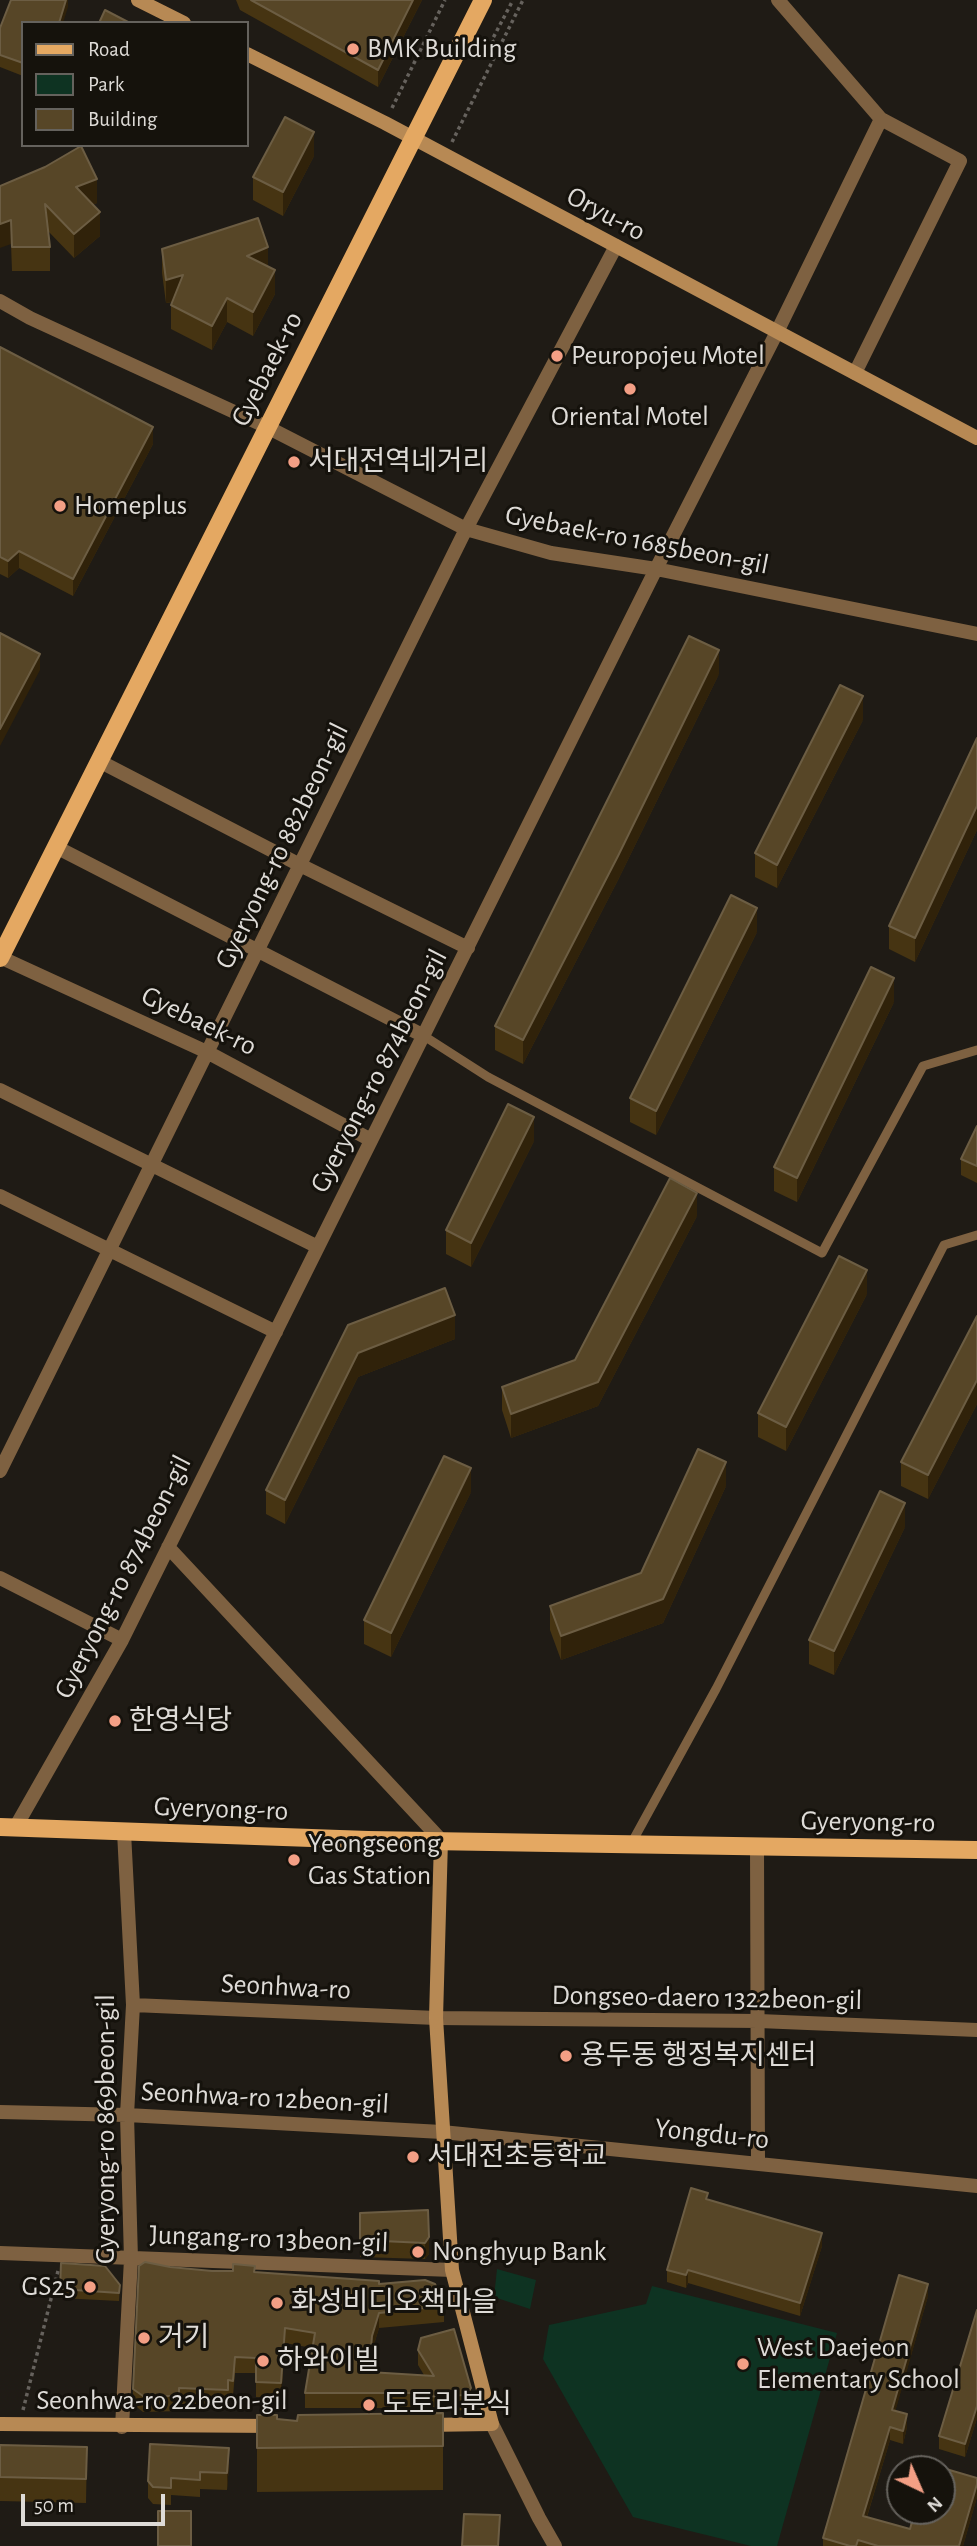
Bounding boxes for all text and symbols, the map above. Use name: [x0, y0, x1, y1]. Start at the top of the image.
legend: [21, 21, 248, 147]
place label: BMK Building: [367, 32, 516, 66]
text: Road: [88, 39, 130, 60]
marker: BMK Building: [345, 41, 361, 57]
text: Park: [88, 74, 124, 95]
text: Building: [88, 109, 157, 130]
street label: Oryu-ro: [561, 179, 651, 249]
street label: Gyebaek-ro: [224, 306, 310, 432]
place label: Peuropojeu Motel: [571, 339, 765, 373]
marker: Peuropojeu Motel: [549, 348, 565, 364]
marker: Oriental Motel: [622, 381, 638, 397]
place label: Oriental Motel: [551, 400, 709, 434]
place label: 서대전역네거리: [308, 445, 488, 479]
marker: 서대전역네거리: [286, 454, 302, 470]
place label: Homeplus: [74, 489, 187, 523]
marker: Homeplus: [52, 498, 68, 514]
street label: Gyebaek-ro 1685beon-gil: [502, 498, 772, 582]
street label: Gyeryong-ro 882beon-gil: [208, 717, 356, 975]
street label: Gyeryong-ro 874beon-gil: [303, 944, 455, 1198]
street label: Gyebaek-ro: [136, 979, 262, 1063]
street label: Gyeryong-ro 874beon-gil: [47, 1450, 199, 1704]
place label: 한영식당: [129, 1704, 232, 1738]
marker: 한영식당: [107, 1713, 123, 1729]
street label: Gyeryong-ro: [153, 1790, 289, 1828]
street label: Gyeryong-ro: [800, 1804, 936, 1840]
place label: Yeongseong Gas Station: [308, 1827, 440, 1893]
marker: Yeongseong Gas Station: [286, 1852, 302, 1868]
street label: Seonhwa-ro: [220, 1967, 352, 2007]
street label: Dongseo-daero 1322beon-gil: [551, 1978, 863, 2018]
street label: Gyeryong-ro 869beon-gil: [89, 1994, 123, 2264]
place label: 용두동 행정복지센터: [580, 2039, 816, 2073]
marker: 용두동 행정복지센터: [558, 2048, 574, 2064]
street label: Seonhwa-ro 12beon-gil: [140, 2075, 390, 2121]
street label: Yongdu-ro: [653, 2111, 771, 2157]
place label: 서대전초등학교: [427, 2140, 607, 2174]
marker: 서대전초등학교: [405, 2149, 421, 2165]
street label: Jungang-ro 13beon-gil: [149, 2218, 389, 2260]
place label: Nonghyup Bank: [432, 2235, 606, 2269]
marker: Nonghyup Bank: [410, 2244, 426, 2260]
place label: GS25: [22, 2270, 76, 2304]
marker: GS25: [82, 2279, 98, 2295]
place label: 화성비디오책마을: [291, 2286, 497, 2320]
marker: 화성비디오책마을: [269, 2295, 285, 2311]
place label: 거기: [158, 2321, 210, 2355]
marker: 거기: [136, 2330, 152, 2346]
place label: West Daejeon Elementary School: [757, 2331, 960, 2397]
place label: 하와이빌: [277, 2344, 380, 2378]
marker: 하와이빌: [255, 2353, 271, 2369]
marker: West Daejeon Elementary School: [735, 2356, 751, 2372]
street label: Seonhwa-ro 22beon-gil: [36, 2384, 288, 2418]
place label: 도토리분식: [383, 2388, 512, 2422]
marker: 도토리분식: [361, 2397, 377, 2413]
north arrow: [886, 2455, 956, 2525]
scale bar: [24, 2480, 168, 2524]
text: N: [923, 2493, 946, 2515]
text: 50 m: [34, 2495, 74, 2516]

